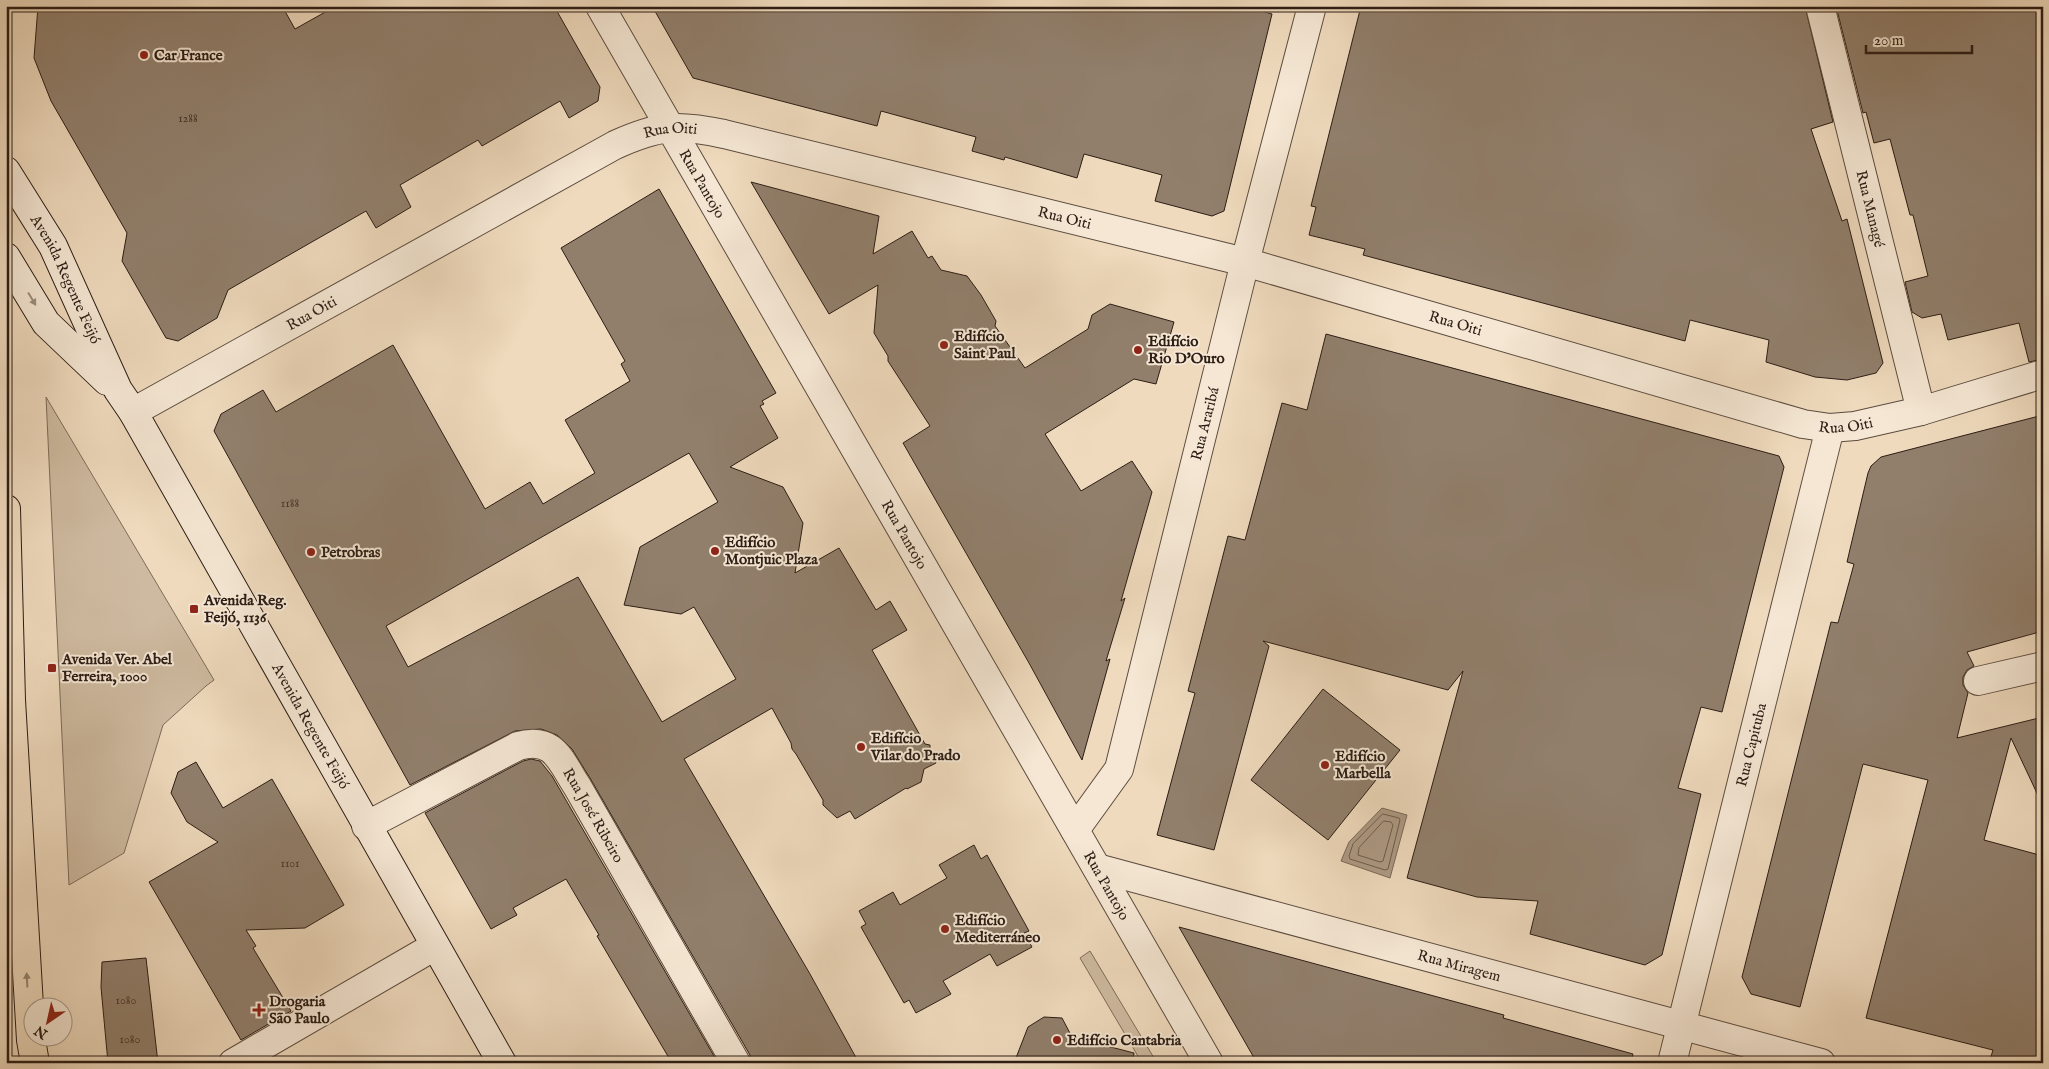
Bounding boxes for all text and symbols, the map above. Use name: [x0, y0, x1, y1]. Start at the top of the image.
scale bar: [1866, 22, 1973, 54]
text: 20 m: [1874, 31, 1904, 50]
place label: Car France: [154, 46, 223, 65]
marker: Car France: [138, 49, 150, 61]
house number: 1288: [178, 111, 198, 126]
street label: Rua Oiti: [641, 118, 698, 143]
street label: Rua Pantojo: [675, 146, 730, 222]
street label: Rua Managé: [1852, 168, 1889, 250]
street label: Rua Oiti: [1036, 202, 1093, 233]
street label: Avenida Regente Feijó: [26, 210, 105, 347]
one-way arrow: [27, 292, 36, 305]
street label: Rua Oiti: [283, 292, 340, 335]
street label: Rua Oiti: [1427, 306, 1484, 340]
place label: Edifício Saint Paul: [954, 327, 1016, 363]
place label: Edifício Rio D'Ouro: [1148, 332, 1225, 368]
marker: Edifício Saint Paul: [938, 339, 950, 351]
marker: Edifício Rio D'Ouro: [1132, 344, 1144, 356]
street label: Rua Araribá: [1187, 385, 1223, 462]
street label: Rua Oiti: [1817, 413, 1875, 437]
house number: 1188: [281, 496, 299, 511]
street label: Rua Pantojo: [877, 497, 932, 573]
place label: Edifício Montjuic Plaza: [725, 533, 818, 569]
place label: Petrobras: [321, 543, 381, 562]
marker: Edifício Montjuic Plaza: [709, 545, 721, 557]
marker: Petrobras: [305, 546, 317, 558]
place label: Avenida Reg. Feijó, 1136: [203, 591, 286, 627]
marker: Avenida Reg. Feijó, 1136: [188, 603, 200, 615]
place label: Avenida Ver. Abel Ferreira, 1000: [61, 650, 173, 686]
street label: Avenida Regente Feijó: [267, 659, 354, 792]
marker: Avenida Ver. Abel Ferreira, 1000: [46, 662, 58, 674]
street label: Rua Capituba: [1732, 700, 1771, 789]
place label: Edifício Vilar do Prado: [870, 729, 960, 765]
marker: Edifício Vilar do Prado: [855, 741, 867, 753]
place label: Edifício Marbella: [1335, 747, 1391, 783]
marker: Edifício Marbella: [1319, 759, 1331, 771]
street label: Rua José Ribeiro: [559, 764, 628, 866]
street label: Rua Pantojo: [1079, 847, 1134, 923]
house number: 1101: [280, 856, 300, 871]
place label: Edifício Mediterráneo: [955, 911, 1040, 947]
marker: Edifício Mediterráneo: [939, 923, 951, 935]
street label: Rua Miragem: [1415, 945, 1503, 986]
one-way arrow: [23, 971, 31, 987]
place label: Drogaria São Paulo: [269, 992, 329, 1028]
house number: 1080: [116, 993, 137, 1008]
north arrow: [22, 996, 72, 1046]
marker: Drogaria São Paulo: [253, 1004, 265, 1016]
text: N: [31, 1021, 52, 1043]
place label: Edifício Cantabria: [1067, 1031, 1182, 1050]
house number: 1080: [120, 1032, 141, 1047]
marker: Edifício Cantabria: [1051, 1034, 1063, 1046]

